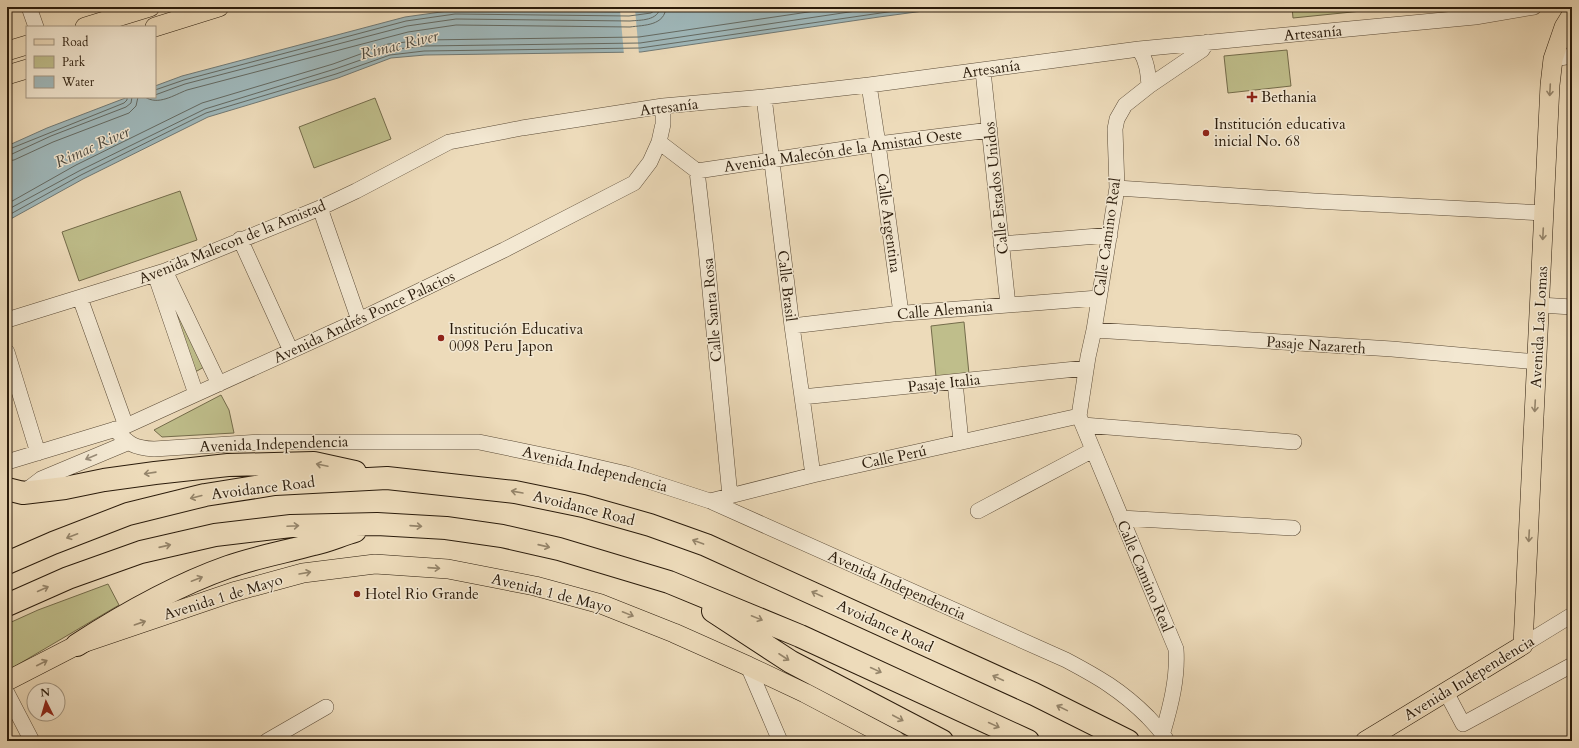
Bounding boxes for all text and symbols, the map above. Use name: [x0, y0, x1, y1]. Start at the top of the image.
street label: Artesanía: [1283, 20, 1343, 46]
water label: Rimac River: [358, 24, 441, 65]
legend: [26, 26, 156, 98]
text: Road: [62, 34, 89, 50]
text: Park: [62, 54, 86, 70]
street label: Artesanía: [961, 55, 1022, 83]
text: Water: [61, 74, 95, 90]
one-way arrow: [1546, 83, 1554, 96]
place label: Bethania: [1261, 87, 1317, 107]
marker: Bethania: [1246, 91, 1258, 103]
street label: Artesanía: [639, 93, 700, 120]
place label: Institución educativa inicial No. 68: [1214, 114, 1346, 151]
water label: Rimac River: [51, 120, 134, 173]
street label: Calle Estados Unidos: [979, 121, 1013, 255]
street label: Avenida Malecón de la Amistad Oeste: [723, 123, 964, 177]
marker: Institución educativa inicial No. 68: [1201, 128, 1211, 138]
street label: Calle Argentina: [872, 172, 906, 275]
street label: Calle Camino Real: [1089, 176, 1125, 298]
street label: Avenida Malecon de la Amistad: [136, 195, 328, 289]
one-way arrow: [1539, 227, 1547, 240]
street label: Calle Brasil: [773, 249, 801, 323]
street label: Calle Santa Rosa: [697, 257, 727, 363]
street label: Avenida Las Lomas: [1526, 265, 1552, 389]
street label: Avenida Andrés Ponce Palacios: [270, 266, 458, 368]
street label: Calle Alemania: [896, 296, 994, 324]
place label: Institución Educativa 0098 Peru Japon: [449, 319, 584, 356]
street label: Pasaje Nazareth: [1266, 332, 1367, 359]
marker: Institución Educativa 0098 Peru Japon: [436, 333, 446, 343]
street label: Pasaje Italia: [907, 369, 982, 397]
one-way arrow: [1531, 399, 1538, 412]
street label: Avenida Independencia: [199, 431, 349, 457]
street label: Calle Perú: [860, 440, 928, 474]
street label: Avenida Independencia: [520, 441, 670, 497]
one-way arrow: [85, 454, 97, 462]
one-way arrow: [316, 460, 329, 468]
one-way arrow: [144, 469, 157, 477]
street label: Avoidance Road: [210, 472, 316, 504]
street label: Avoidance Road: [531, 486, 637, 530]
one-way arrow: [511, 488, 524, 496]
one-way arrow: [189, 494, 202, 501]
street label: Calle Camino Real: [1112, 517, 1178, 635]
one-way arrow: [286, 522, 299, 529]
one-way arrow: [409, 523, 422, 530]
one-way arrow: [1525, 529, 1532, 542]
one-way arrow: [66, 532, 78, 540]
one-way arrow: [691, 538, 704, 545]
one-way arrow: [158, 542, 171, 550]
one-way arrow: [537, 542, 550, 550]
street label: Avenida Independencia: [825, 546, 970, 625]
one-way arrow: [427, 565, 440, 572]
street label: Avenida 1 de Mayo: [490, 568, 614, 618]
street label: Avenida 1 de Mayo: [161, 569, 285, 625]
one-way arrow: [298, 569, 311, 577]
one-way arrow: [190, 575, 202, 583]
place label: Hotel Rio Grande: [365, 584, 479, 604]
one-way arrow: [36, 585, 48, 592]
marker: Hotel Rio Grande: [352, 589, 362, 599]
one-way arrow: [811, 590, 823, 597]
street label: Avoidance Road: [834, 595, 936, 657]
one-way arrow: [621, 611, 633, 619]
one-way arrow: [750, 615, 762, 622]
one-way arrow: [134, 619, 146, 627]
street label: Avenida Independencia: [1400, 631, 1538, 725]
one-way arrow: [778, 653, 790, 661]
one-way arrow: [35, 659, 47, 666]
one-way arrow: [869, 667, 881, 675]
one-way arrow: [993, 674, 1005, 681]
north arrow: [26, 682, 66, 722]
text: N: [40, 685, 51, 700]
one-way arrow: [1056, 704, 1068, 711]
one-way arrow: [892, 714, 904, 722]
one-way arrow: [987, 722, 999, 729]

